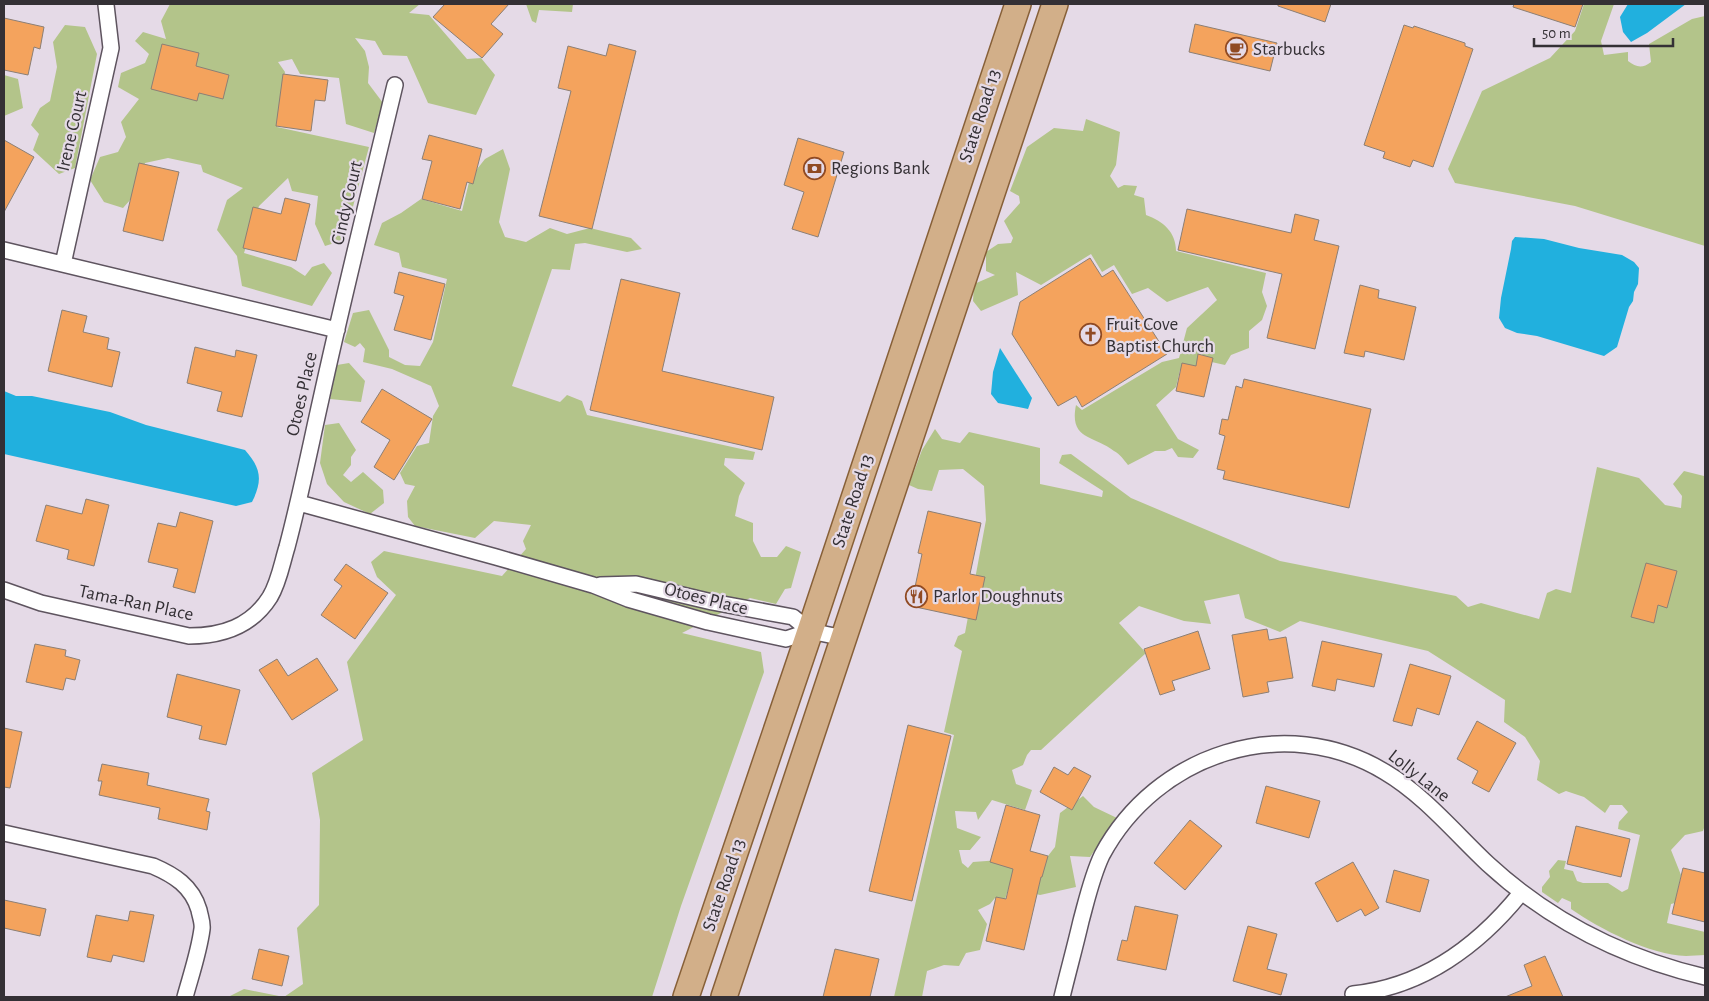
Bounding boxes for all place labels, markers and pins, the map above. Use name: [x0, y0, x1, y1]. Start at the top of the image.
cafe icon: Starbucks: [1225, 37, 1249, 61]
place label: Starbucks: [1253, 40, 1325, 59]
bank icon: Regions Bank: [803, 156, 827, 180]
place label: Regions Bank: [831, 159, 930, 178]
place label: Fruit Cove Baptist Church: [1106, 315, 1214, 356]
church icon: Fruit Cove Baptist Church: [1078, 323, 1102, 347]
restaurant icon: Parlor Doughnuts: [905, 584, 929, 608]
place label: Parlor Doughnuts: [933, 587, 1063, 606]

